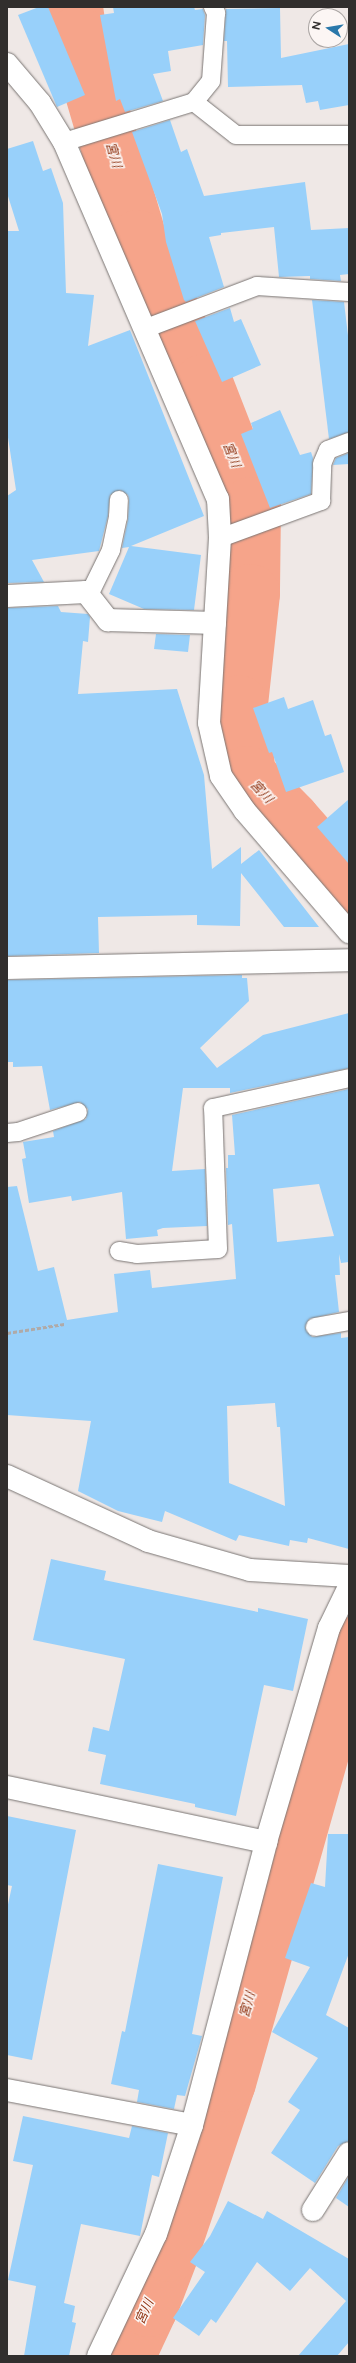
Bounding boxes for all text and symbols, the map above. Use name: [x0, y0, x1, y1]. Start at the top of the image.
north arrow: [308, 8, 348, 48]
text: N: [310, 20, 324, 31]
water label: 宮川: [102, 140, 124, 170]
water label: 宮川: [219, 440, 243, 470]
water label: 宮川: [246, 777, 276, 807]
water label: 宮川: [237, 1990, 259, 2020]
water label: 宮川: [133, 2297, 157, 2327]

